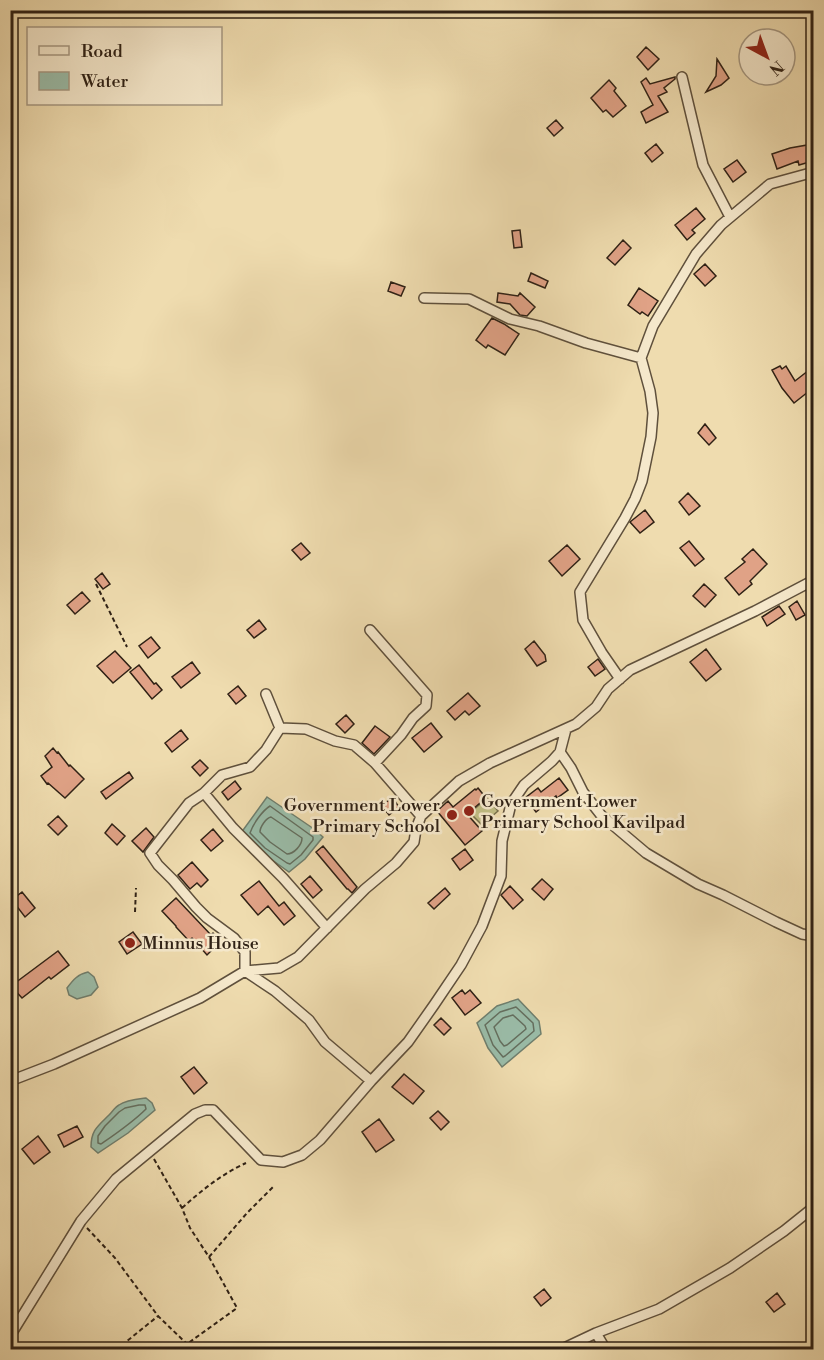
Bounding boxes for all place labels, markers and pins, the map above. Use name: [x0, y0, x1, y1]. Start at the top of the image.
place label: Government Lower Primary School Kavilpad: [481, 790, 686, 834]
place label: Government Lower Primary School: [284, 794, 441, 838]
marker: Government Lower Primary School Kavilpad: [462, 804, 476, 818]
marker: Government Lower Primary School: [445, 808, 459, 822]
place label: Minnus House: [142, 932, 259, 955]
marker: Minnus House: [123, 936, 137, 950]

